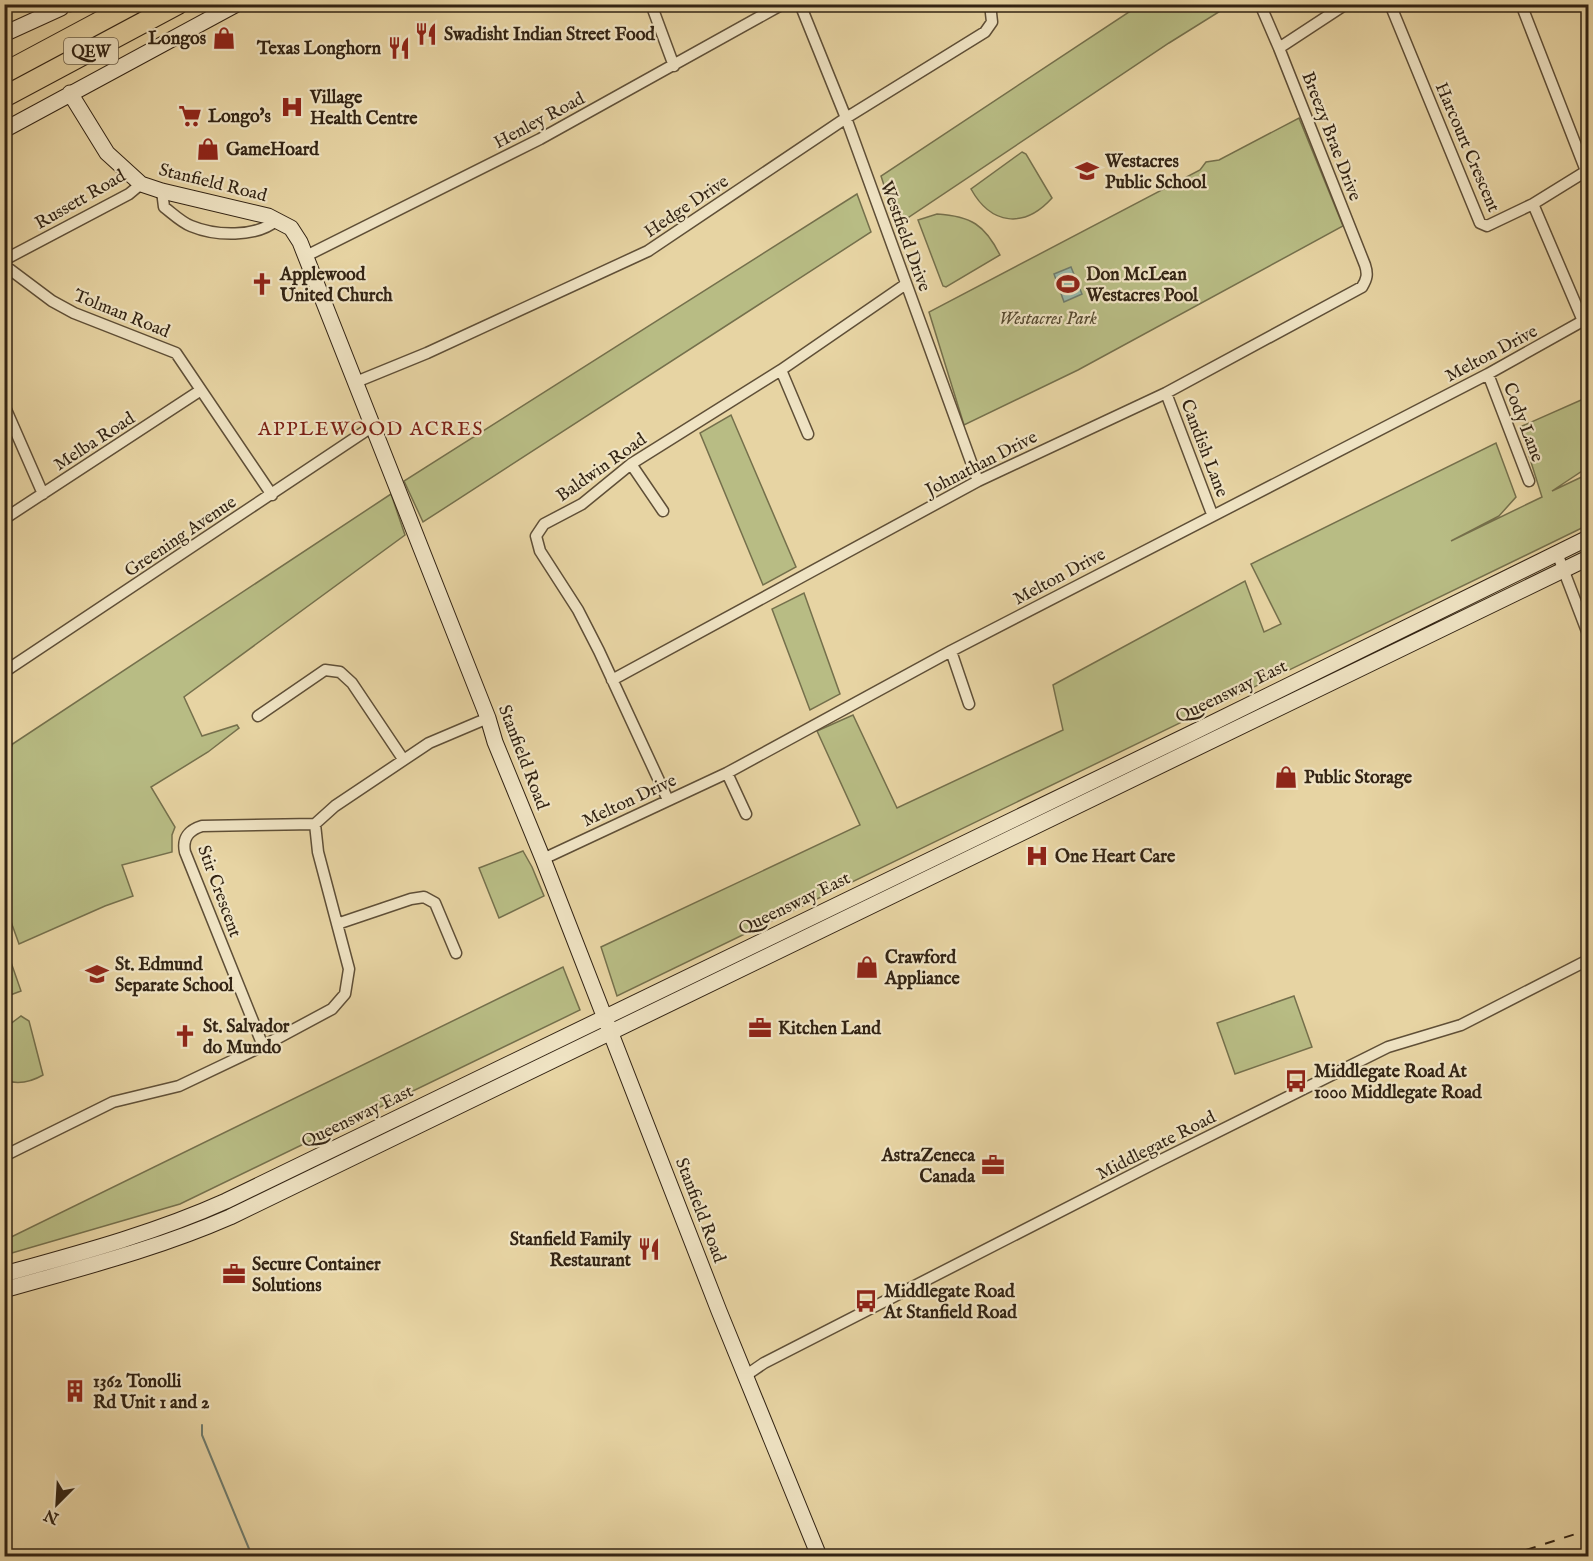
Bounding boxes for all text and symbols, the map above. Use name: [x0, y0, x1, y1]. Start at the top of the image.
restaurant icon: Swadisht Indian Street Food: [413, 21, 439, 47]
place label: Swadisht Indian Street Food: [444, 24, 655, 47]
shop icon: Longos: [211, 25, 237, 51]
place label: Longos: [148, 28, 207, 51]
restaurant icon: Texas Longhorn: [386, 35, 412, 61]
road number: QEW: [64, 38, 118, 64]
place label: Texas Longhorn: [256, 38, 381, 61]
street label: Breezy Brae Drive: [1295, 69, 1366, 204]
street label: Harcourt Crescent: [1429, 79, 1504, 216]
place label: Village Health Centre: [309, 87, 418, 131]
street label: Henley Road: [490, 88, 589, 155]
hospital icon: Village Health Centre: [279, 94, 305, 120]
supermarket icon: Longo's: [177, 103, 203, 129]
place label: Longo's: [208, 106, 271, 129]
shop icon: GameHoard: [195, 136, 221, 162]
place label: GameHoard: [226, 139, 319, 162]
place label: Westacres Public School: [1104, 151, 1207, 195]
school or university icon: Westacres Public School: [1074, 158, 1100, 184]
street label: Stanfield Road: [156, 159, 269, 208]
street label: Russett Road: [31, 165, 131, 235]
street label: Hedge Drive: [640, 171, 733, 244]
street label: Westfield Drive: [874, 178, 935, 295]
place label: Applewood United Church: [279, 264, 393, 308]
place label: Don McLean Westacres Pool: [1085, 264, 1199, 308]
church icon: Applewood United Church: [249, 271, 275, 297]
sports icon: Don McLean Westacres Pool: [1055, 271, 1081, 297]
street label: Tolman Road: [70, 285, 173, 344]
park label: Westacres Park: [999, 308, 1097, 331]
street label: Melton Drive: [1442, 320, 1542, 388]
street label: Cody Lane: [1497, 380, 1548, 466]
street label: Candish Lane: [1174, 396, 1233, 501]
street label: Melba Road: [50, 407, 140, 477]
district label: APPLEWOOD ACRES: [257, 417, 484, 442]
street label: Johnathan Drive: [920, 426, 1041, 503]
street label: Baldwin Road: [552, 429, 652, 508]
street label: Greening Avenue: [120, 491, 241, 583]
street label: Melton Drive: [1010, 543, 1110, 611]
street label: Queensway East: [1172, 655, 1291, 729]
street label: Stanfield Road: [492, 702, 553, 814]
shop icon: Public Storage: [1273, 764, 1299, 790]
place label: Public Storage: [1304, 767, 1413, 790]
street label: Melton Drive: [579, 770, 680, 833]
street label: Stir Crescent: [191, 842, 246, 941]
hospital icon: One Heart Care: [1024, 843, 1050, 869]
place label: One Heart Care: [1055, 846, 1176, 869]
street label: Queensway East: [735, 867, 854, 941]
place label: Crawford Appliance: [884, 947, 960, 991]
place label: St. Edmund Separate School: [115, 954, 235, 998]
shop icon: Crawford Appliance: [854, 954, 880, 980]
school or university icon: St. Edmund Separate School: [84, 961, 110, 987]
office icon: Kitchen Land: [747, 1015, 773, 1041]
place label: St. Salvador do Mundo: [203, 1016, 290, 1060]
place label: Kitchen Land: [778, 1018, 881, 1041]
church icon: St. Salvador do Mundo: [172, 1023, 198, 1049]
place label: Middlegate Road At 1000 Middlegate Road: [1314, 1061, 1482, 1105]
bus stop icon: Middlegate Road At 1000 Middlegate Road: [1283, 1068, 1309, 1094]
street label: Queensway East: [298, 1080, 417, 1154]
street label: Middlegate Road: [1093, 1106, 1220, 1186]
place label: AstraZeneca Canada: [881, 1145, 976, 1189]
office icon: AstraZeneca Canada: [980, 1152, 1006, 1178]
street label: Stanfield Road: [669, 1155, 730, 1267]
place label: Stanfield Family Restaurant: [510, 1229, 632, 1273]
restaurant icon: Stanfield Family Restaurant: [636, 1236, 662, 1262]
place label: Secure Container Solutions: [252, 1254, 381, 1298]
office icon: Secure Container Solutions: [221, 1261, 247, 1287]
place label: Middlegate Road At Stanfield Road: [883, 1281, 1017, 1325]
bus stop icon: Middlegate Road At Stanfield Road: [853, 1288, 879, 1314]
place label: 1362 Tonolli Rd Unit 1 and 2: [93, 1371, 210, 1415]
building icon: 1362 Tonolli Rd Unit 1 and 2: [62, 1378, 88, 1404]
north arrow: [27, 1474, 87, 1534]
text: N: [41, 1504, 63, 1528]

